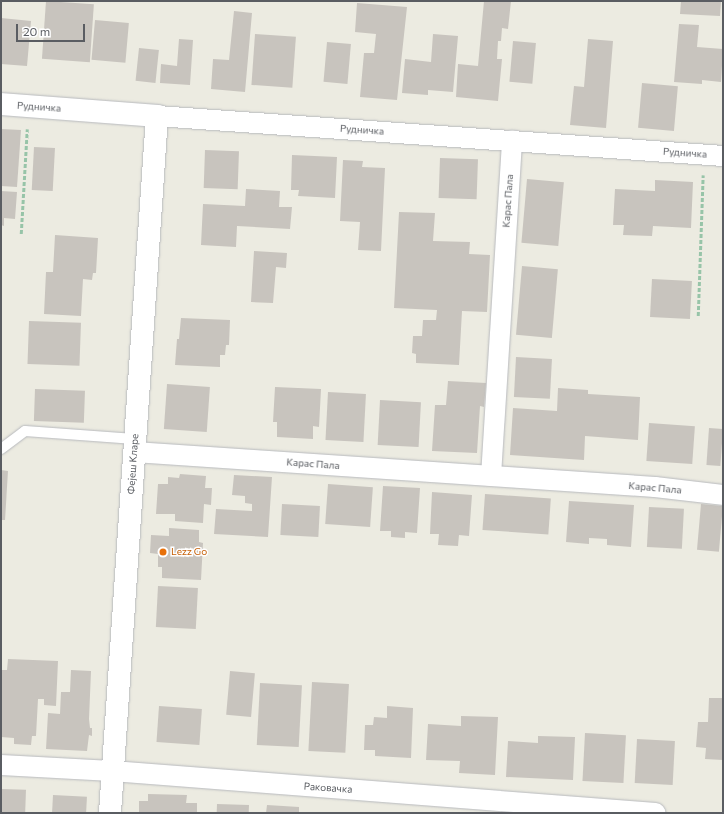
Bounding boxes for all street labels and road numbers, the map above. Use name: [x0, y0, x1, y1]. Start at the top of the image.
street label: Рудничка: [17, 99, 61, 115]
street label: Рудничка: [340, 122, 384, 138]
street label: Рудничка: [663, 145, 707, 161]
street label: Карас Пала: [500, 174, 516, 228]
street label: Фејеш Кларе: [125, 433, 141, 495]
street label: Карас Пала: [286, 456, 340, 472]
street label: Карас Пала: [628, 480, 682, 496]
street label: Раковачка: [303, 780, 353, 796]

